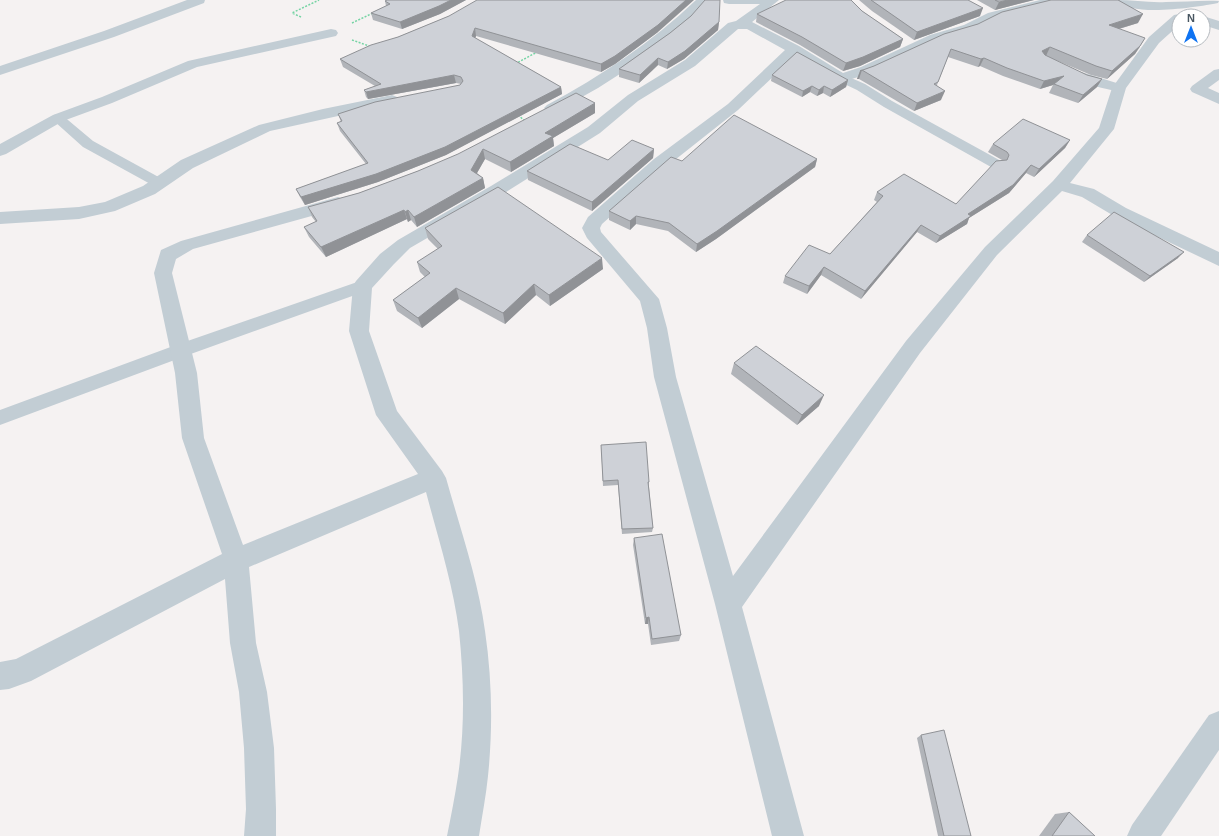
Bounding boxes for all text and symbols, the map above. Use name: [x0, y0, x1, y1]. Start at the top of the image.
north arrow: [1171, 8, 1211, 48]
text: N: [1187, 12, 1195, 24]

